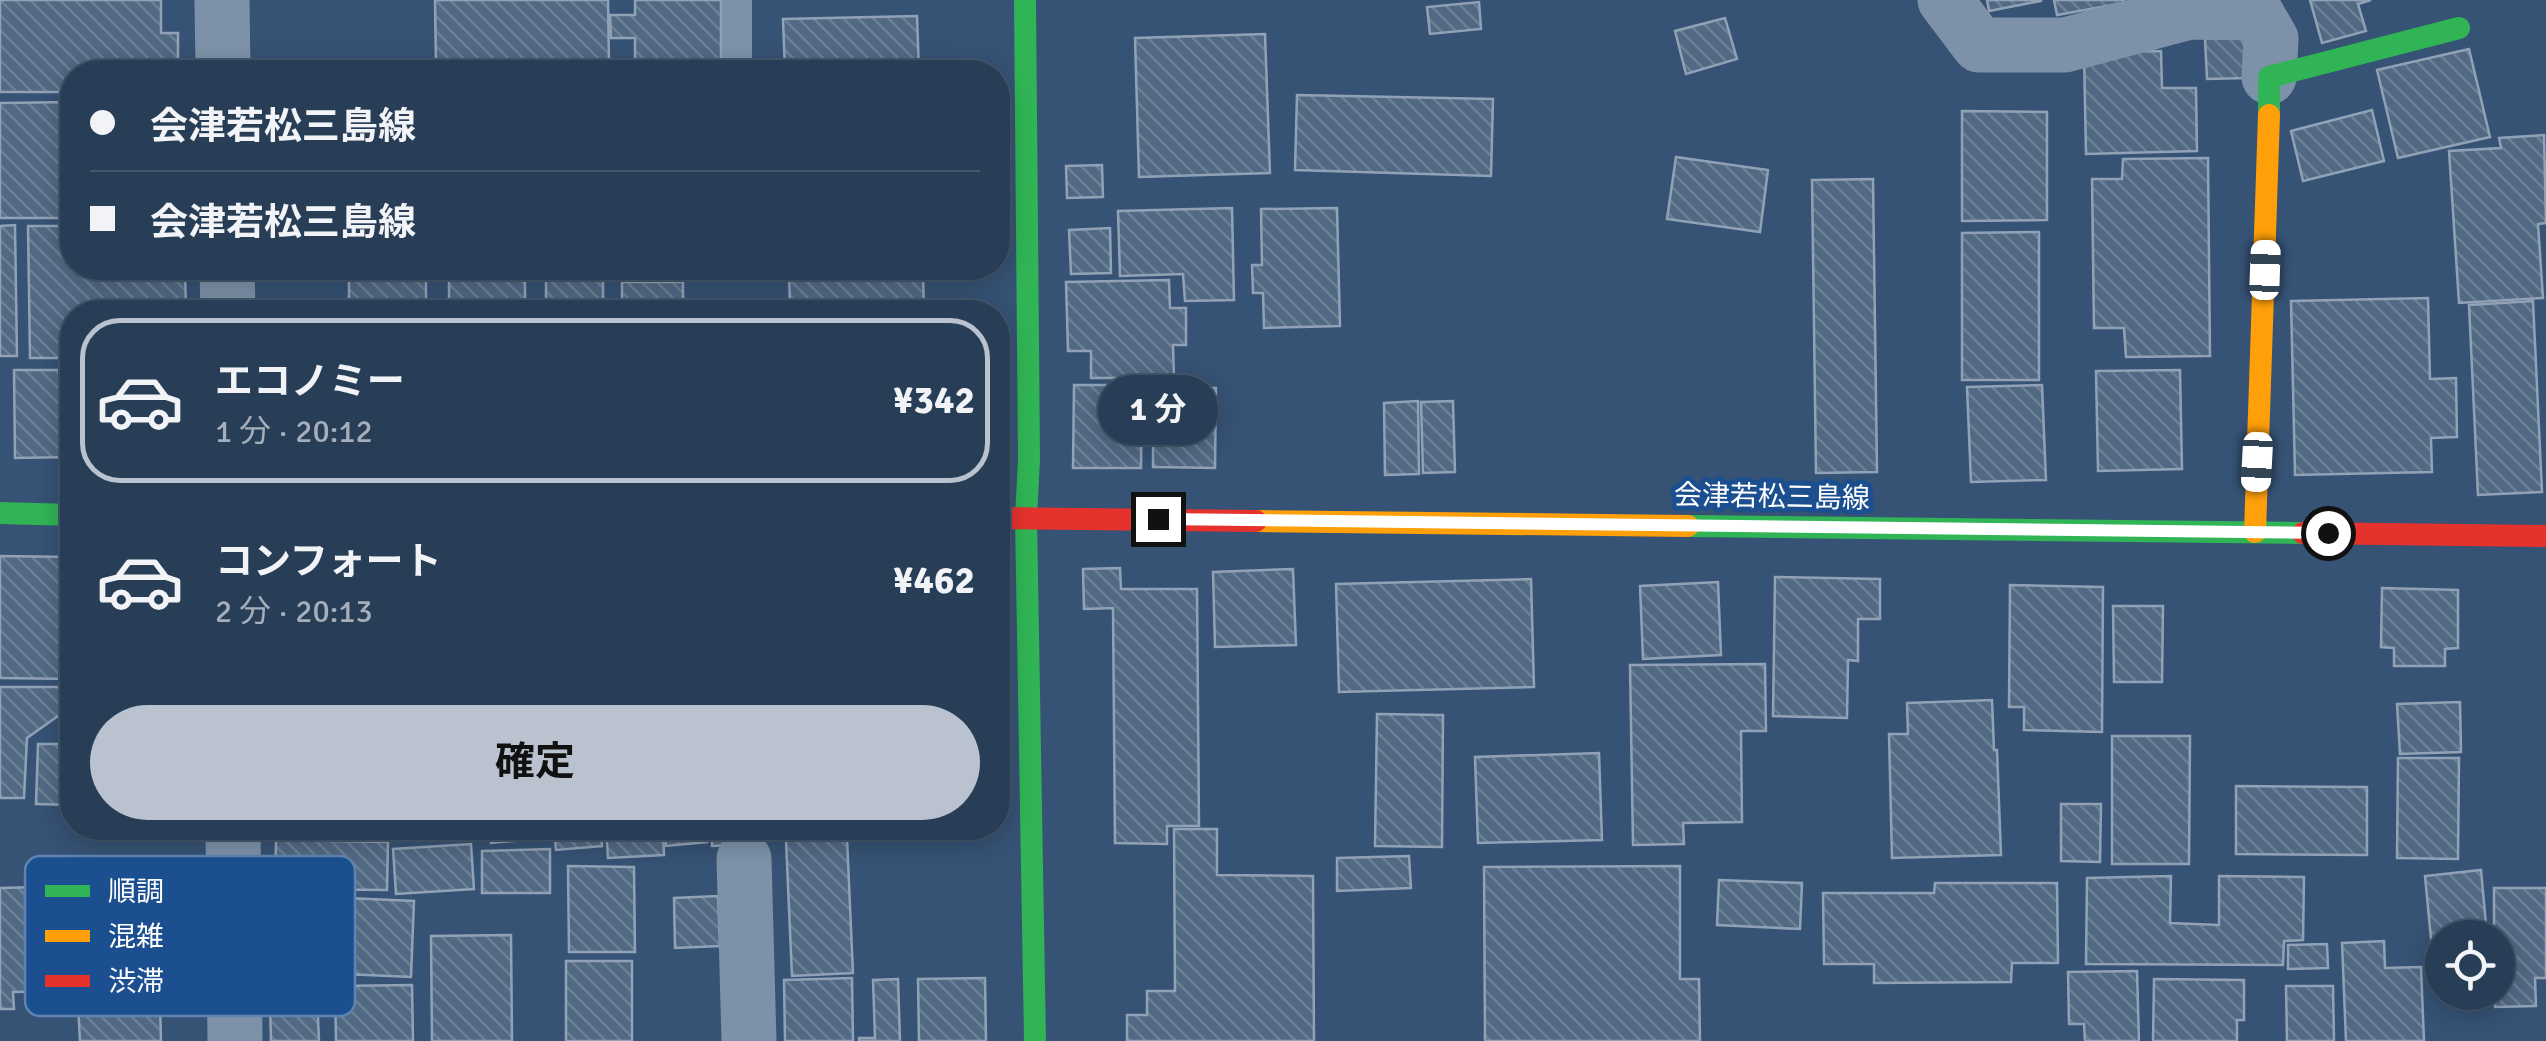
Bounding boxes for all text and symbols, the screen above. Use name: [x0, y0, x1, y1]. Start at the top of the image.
text: 会津若松三島線: [150, 103, 416, 150]
text: 会津若松三島線: [150, 199, 416, 246]
car: [2249, 239, 2281, 301]
icon: car: [95, 356, 185, 446]
text: エコノミー: [215, 358, 405, 405]
callout: 1 分: [1098, 374, 1218, 444]
text: ¥342: [893, 377, 975, 424]
text: 1 分: [1130, 390, 1186, 429]
text: 1 分 · 20:12: [215, 412, 373, 451]
car: [2240, 431, 2274, 493]
street label: 会津若松三島線: [1674, 478, 1870, 516]
route end: [1136, 497, 1181, 542]
route start: [2306, 511, 2351, 556]
icon: car: [95, 536, 185, 626]
text: コンフォート: [215, 538, 442, 585]
text: ¥462: [893, 557, 975, 604]
text: 2 分 · 20:13: [215, 592, 373, 631]
button: 確定: [90, 705, 980, 820]
legend: [25, 856, 355, 1016]
text: 順調: [108, 875, 164, 909]
text: 混雑: [108, 920, 164, 954]
map controls: [2425, 920, 2515, 1010]
button: locate: [2425, 920, 2515, 1010]
text: 渋滞: [108, 965, 164, 999]

